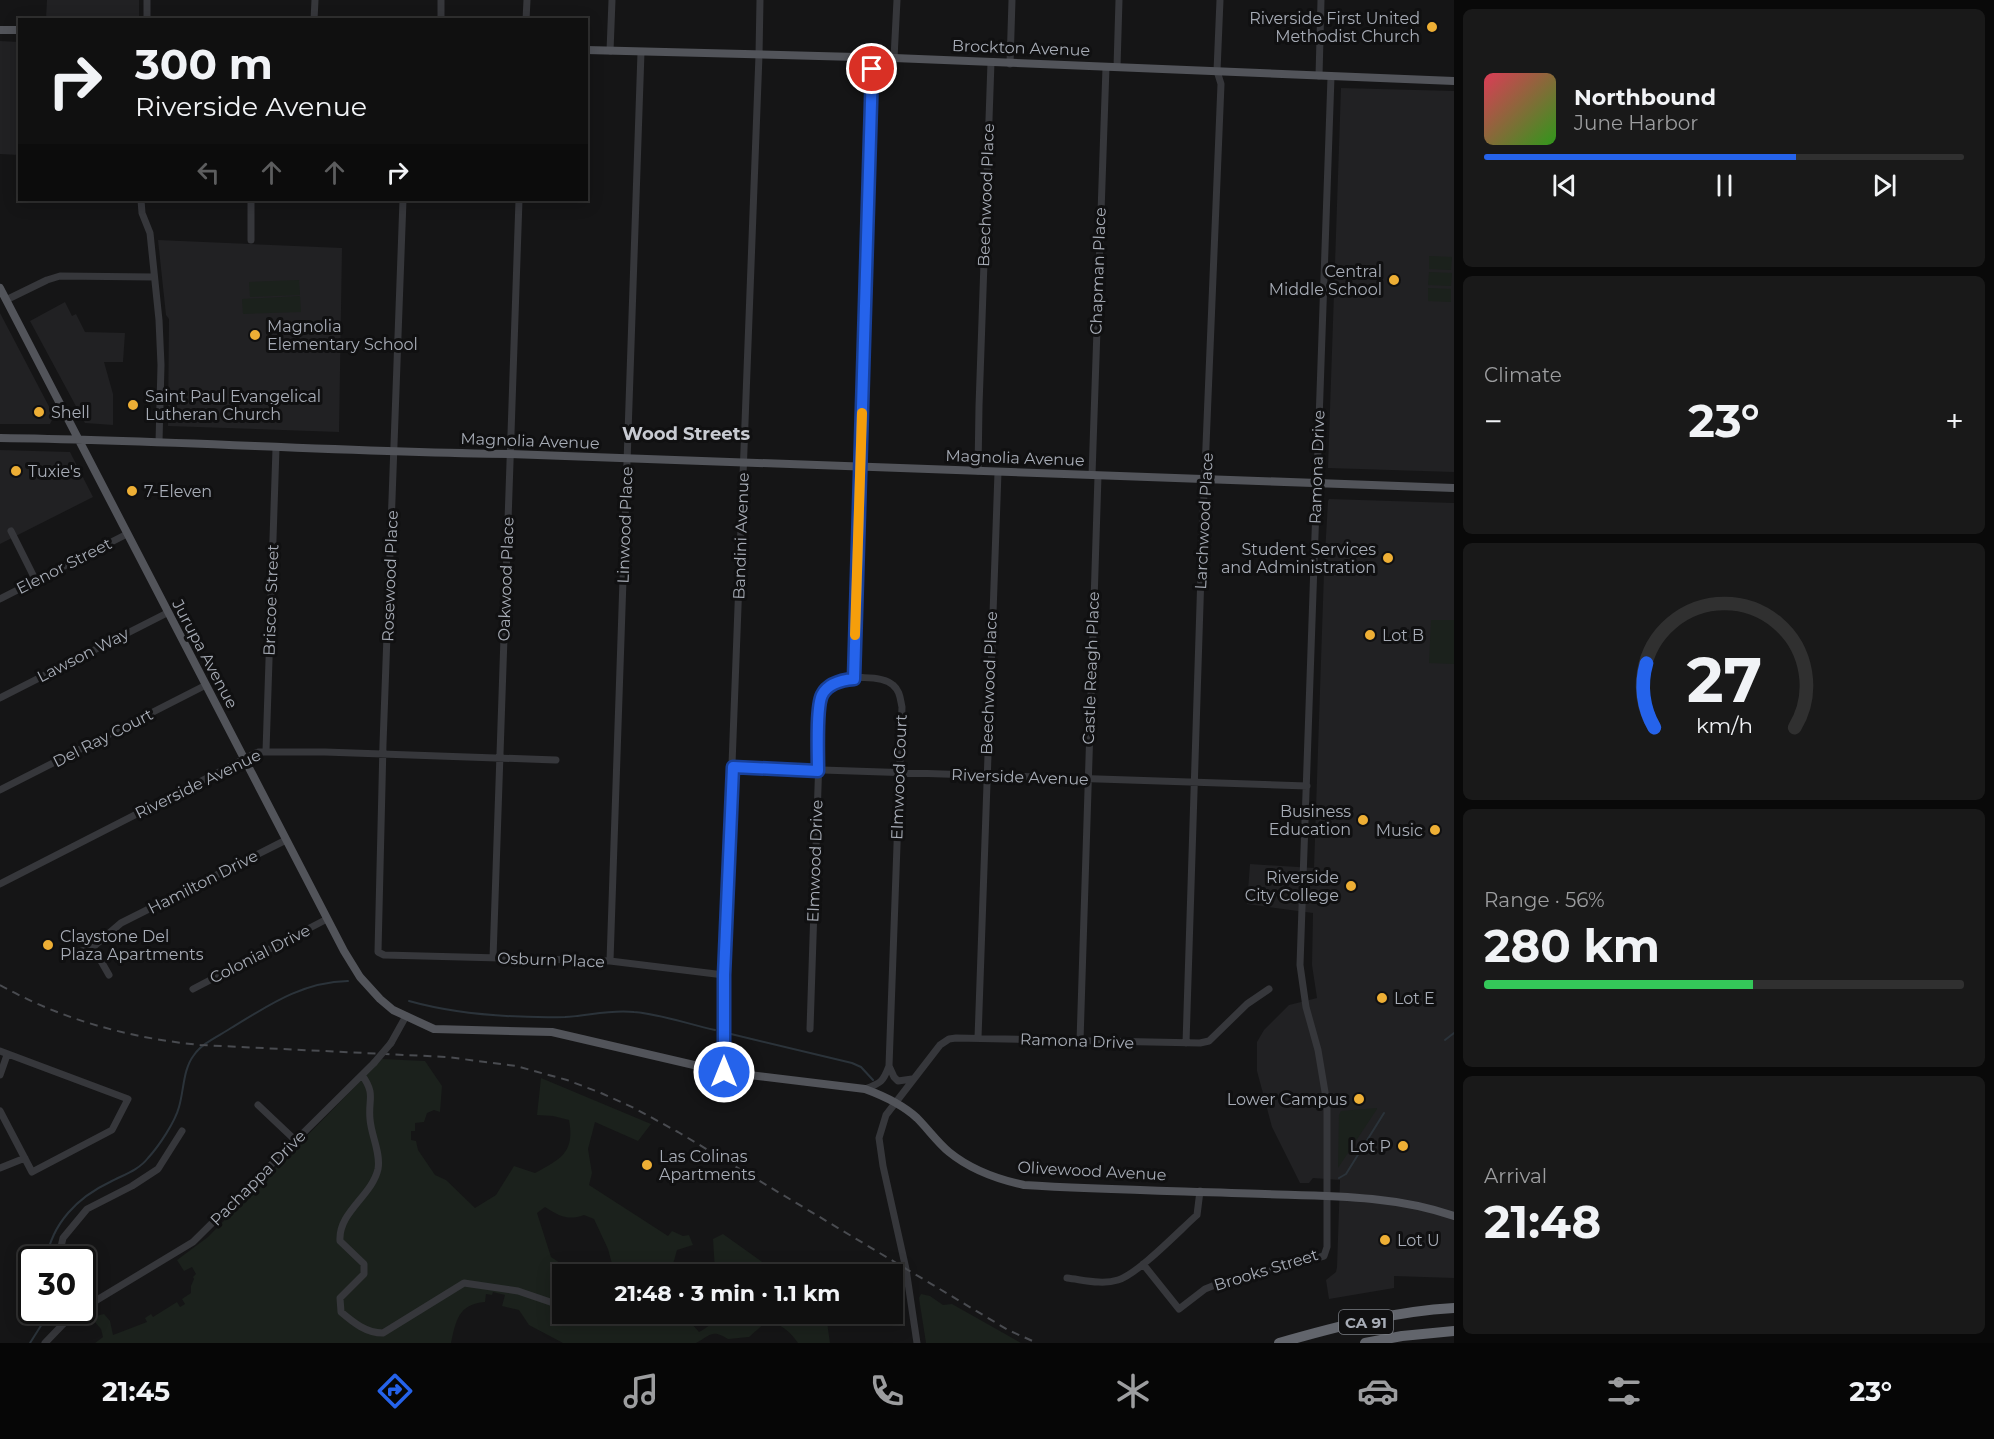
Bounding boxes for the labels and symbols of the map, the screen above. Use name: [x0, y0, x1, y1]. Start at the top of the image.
place label: Riverside First United Methodist Church: [1249, 9, 1420, 46]
marker: Riverside First United Methodist Church: [1425, 20, 1439, 34]
street label: Brockton Avenue: [952, 36, 1090, 60]
pin: [846, 43, 897, 94]
street label: Beechwood Place: [974, 123, 998, 267]
street label: Chapman Place: [1086, 207, 1110, 335]
place label: Central Middle School: [1269, 262, 1382, 299]
marker: Central Middle School: [1387, 273, 1401, 287]
place label: Magnolia Elementary School: [267, 317, 418, 354]
marker: Magnolia Elementary School: [248, 328, 262, 342]
place label: Saint Paul Evangelical Lutheran Church: [145, 387, 321, 424]
marker: Saint Paul Evangelical Lutheran Church: [126, 398, 140, 412]
place label: Shell: [51, 403, 90, 422]
marker: Shell: [32, 405, 46, 419]
street label: Ramona Drive: [1306, 410, 1328, 524]
district label: Wood Streets: [622, 423, 750, 445]
street label: Magnolia Avenue: [460, 429, 600, 453]
street label: Magnolia Avenue: [945, 446, 1085, 470]
street label: Larchwood Place: [1191, 452, 1217, 590]
place label: Tuxie's: [28, 462, 81, 481]
marker: Tuxie's: [9, 464, 23, 478]
street label: Linwood Place: [613, 466, 637, 584]
street label: Bandini Avenue: [729, 472, 753, 600]
place label: 7-Eleven: [144, 482, 212, 501]
marker: 7-Eleven: [125, 484, 139, 498]
street label: Rosewood Place: [378, 510, 402, 642]
street label: Oakwood Place: [494, 516, 518, 642]
street label: Elenor Street: [13, 534, 115, 598]
place label: Student Services and Administration: [1221, 540, 1376, 577]
street label: Briscoe Street: [260, 543, 282, 656]
marker: Student Services and Administration: [1381, 551, 1395, 565]
street label: Castle Reagh Place: [1079, 591, 1103, 745]
street label: Jurupa Avenue: [168, 595, 242, 712]
street label: Beechwood Place: [977, 611, 1001, 755]
street label: Lawson Way: [34, 624, 132, 686]
place label: Lot B: [1382, 626, 1424, 645]
marker: Lot B: [1363, 628, 1377, 642]
street label: Del Ray Court: [50, 704, 157, 771]
street label: Elmwood Court: [887, 713, 911, 840]
street label: Riverside Avenue: [132, 745, 264, 823]
street label: Riverside Avenue: [951, 765, 1089, 789]
street label: Elmwood Drive: [803, 799, 827, 923]
place label: Business Education: [1269, 802, 1351, 839]
marker: Business Education: [1356, 813, 1370, 827]
place label: Music: [1376, 821, 1423, 840]
marker: Music: [1428, 823, 1442, 837]
street label: Hamilton Drive: [145, 846, 261, 918]
place label: Riverside City College: [1245, 868, 1339, 905]
marker: Riverside City College: [1344, 879, 1358, 893]
street label: Colonial Drive: [207, 920, 313, 988]
place label: Claystone Del Plaza Apartments: [60, 927, 204, 964]
marker: Claystone Del Plaza Apartments: [41, 938, 55, 952]
street label: Osburn Place: [497, 949, 605, 971]
place label: Lot E: [1394, 989, 1435, 1008]
marker: Lot E: [1375, 991, 1389, 1005]
street label: Ramona Drive: [1020, 1030, 1134, 1052]
position arrow: [692, 1040, 756, 1104]
place label: Lower Campus: [1227, 1090, 1347, 1109]
marker: Lower Campus: [1352, 1092, 1366, 1106]
street label: Pachappa Drive: [206, 1126, 310, 1230]
place label: Lot P: [1349, 1137, 1391, 1156]
marker: Lot P: [1396, 1139, 1410, 1153]
place label: Las Colinas Apartments: [659, 1147, 756, 1184]
marker: Las Colinas Apartments: [640, 1158, 654, 1172]
street label: Olivewood Avenue: [1017, 1158, 1167, 1184]
place label: Lot U: [1397, 1231, 1440, 1250]
marker: Lot U: [1378, 1233, 1392, 1247]
street label: Brooks Street: [1212, 1245, 1321, 1295]
speed limit sign: 30: [18, 1246, 96, 1324]
road number: CA 91: [1339, 1310, 1393, 1334]

